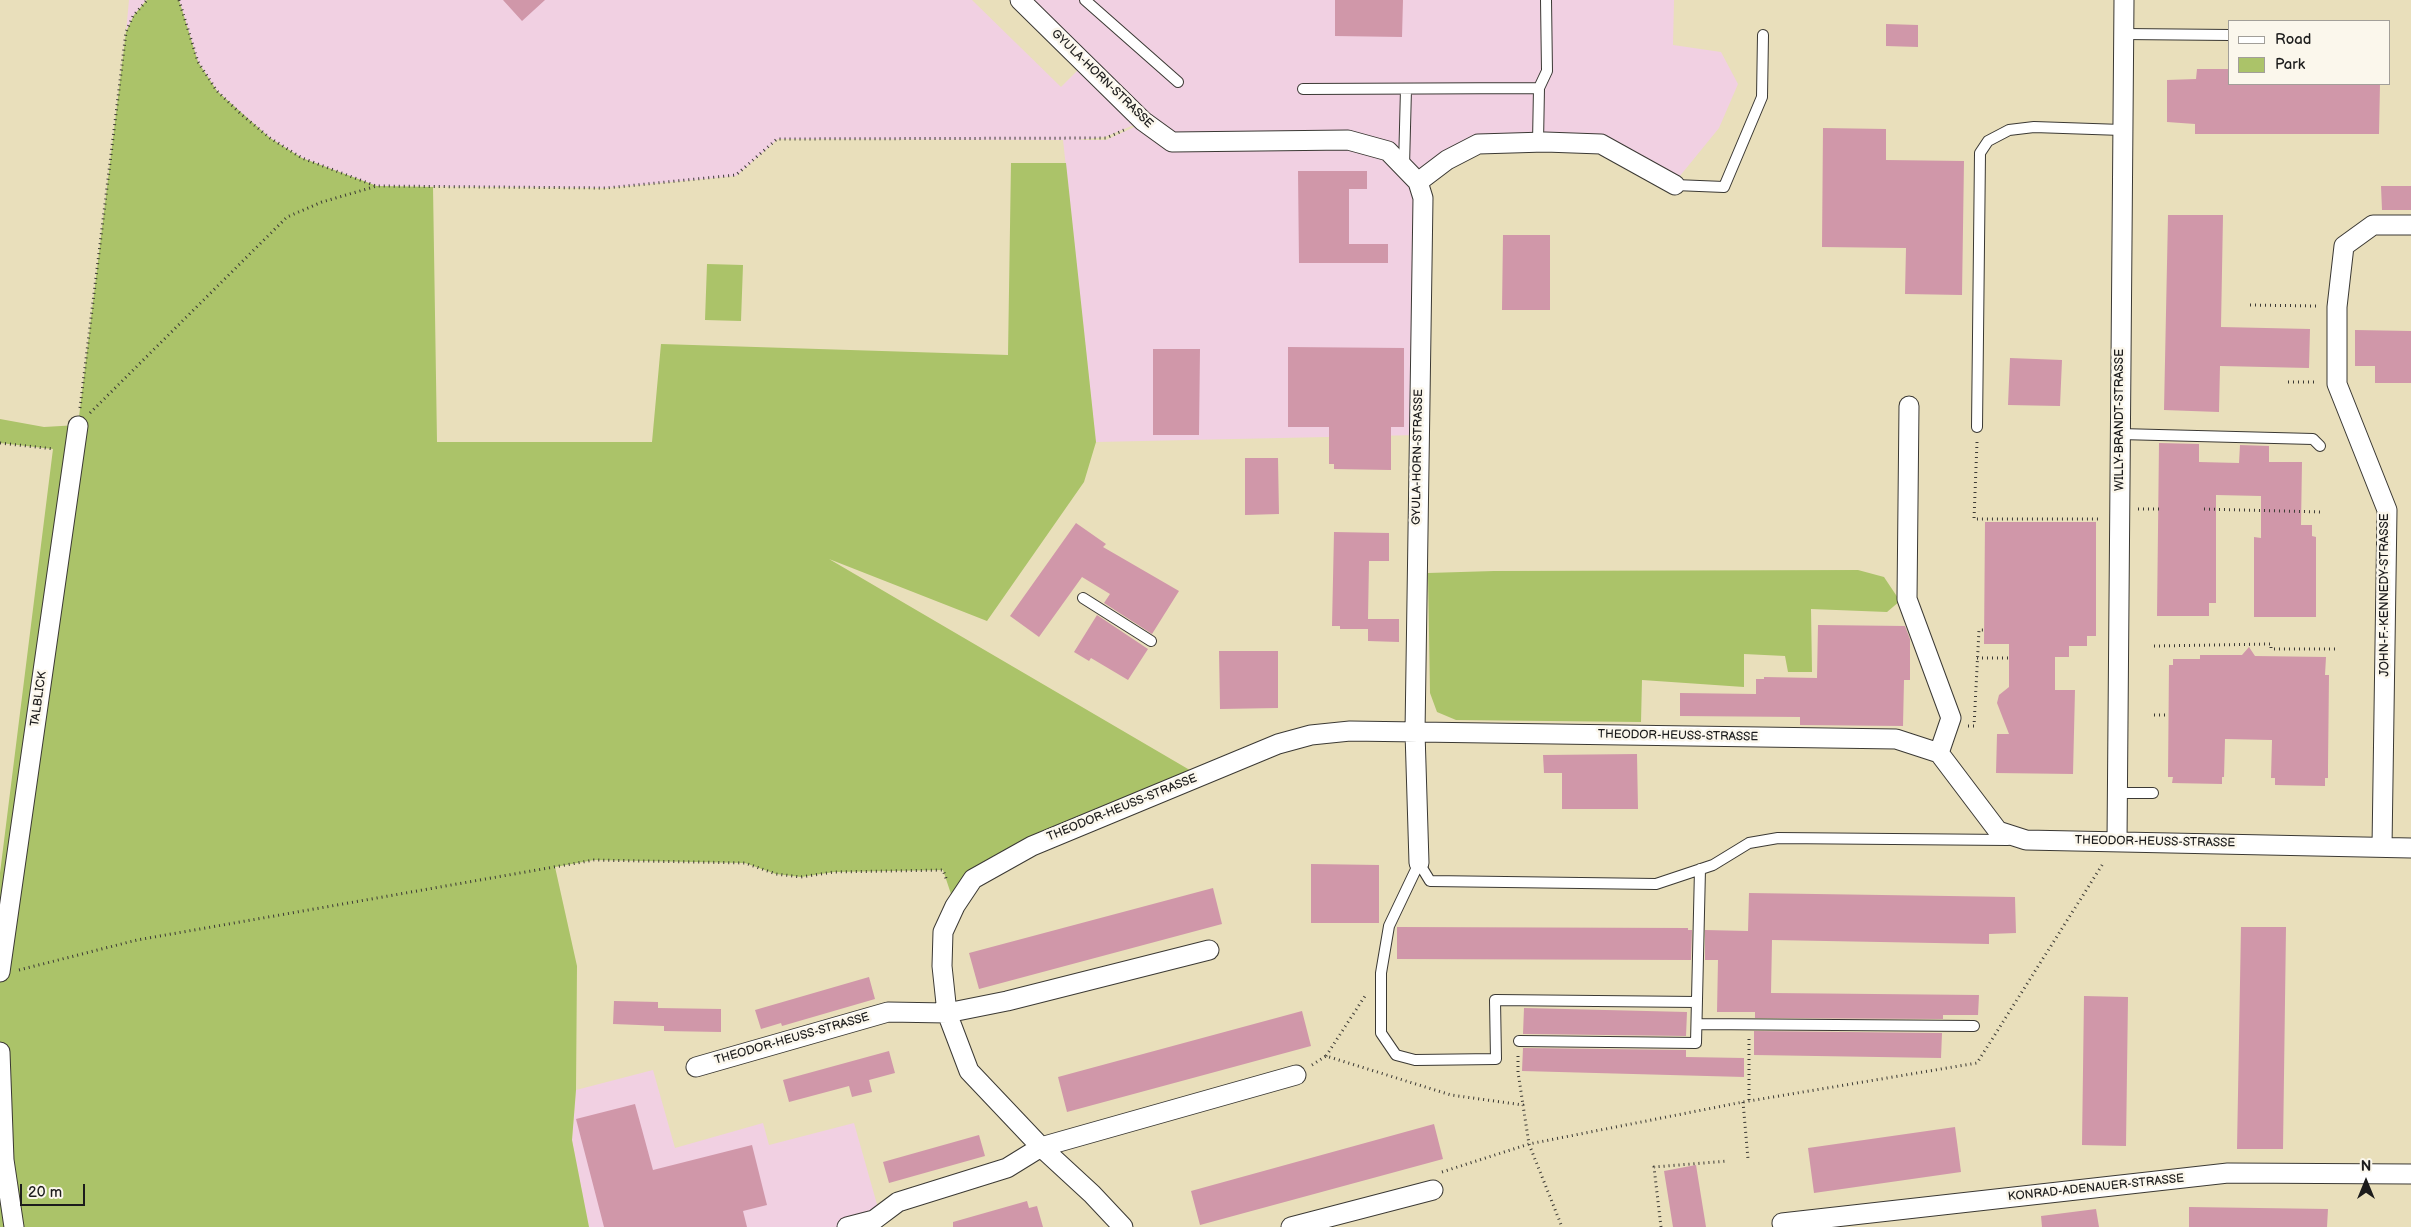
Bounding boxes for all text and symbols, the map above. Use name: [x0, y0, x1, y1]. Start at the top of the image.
legend: [2228, 20, 2391, 85]
street label: GYULA-HORN-STRASSE: [1048, 27, 1156, 131]
text: Road: [2275, 30, 2311, 49]
text: Park: [2275, 55, 2305, 74]
street label: WILLY-BRANDT-STRASSE: [2113, 349, 2127, 491]
street label: GYULA-HORN-STRASSE: [1410, 389, 1426, 525]
street label: JOHN-F.-KENNEDY-STRASSE: [2378, 513, 2392, 677]
street label: TALBLICK: [28, 671, 50, 727]
street label: THEODOR-HEUSS-STRASSE: [1598, 727, 1758, 745]
street label: THEODOR-HEUSS-STRASSE: [1045, 771, 1199, 845]
street label: THEODOR-HEUSS-STRASSE: [2075, 833, 2235, 851]
street label: THEODOR-HEUSS-STRASSE: [713, 1010, 871, 1068]
north arrow: [2341, 1157, 2391, 1207]
text: N: [2361, 1158, 2371, 1175]
street label: KONRAD-ADENAUER-STRASSE: [2007, 1172, 2185, 1204]
scale bar: [22, 1174, 88, 1206]
text: 20 m: [28, 1183, 62, 1202]

